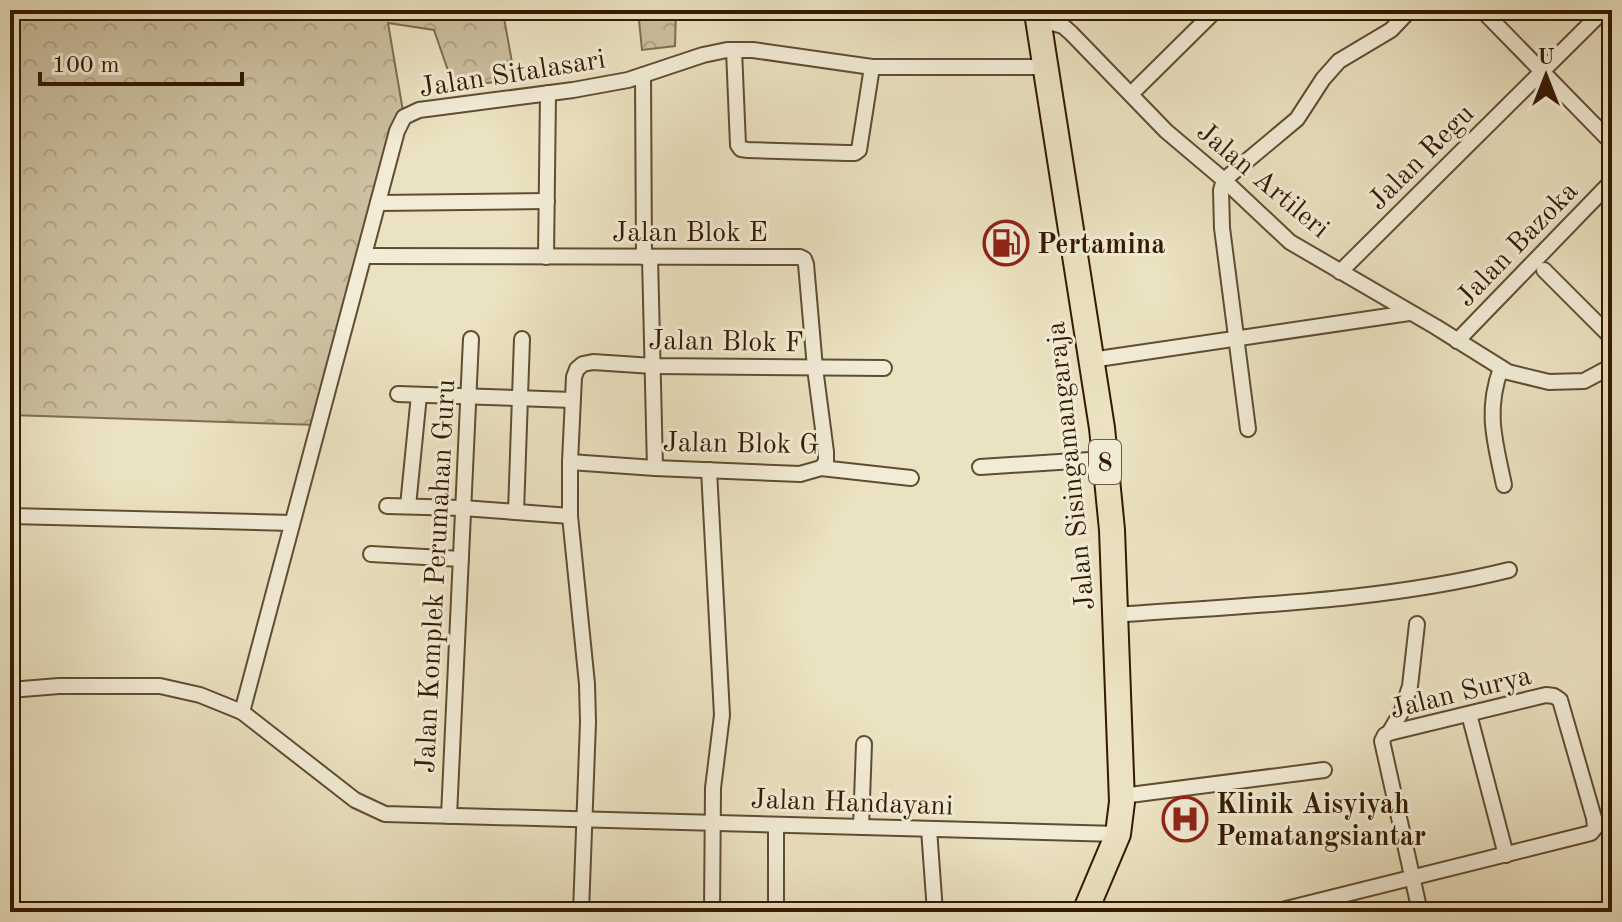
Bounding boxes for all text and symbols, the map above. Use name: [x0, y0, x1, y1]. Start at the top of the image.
scale bar: [40, 36, 242, 86]
north arrow: [1506, 36, 1586, 116]
street label: Jalan Sitalasari: [417, 46, 608, 104]
text: U: [1537, 47, 1555, 69]
text: 100 m: [52, 54, 120, 78]
street label: Jalan Regu: [1364, 100, 1480, 216]
street label: Jalan Artileri: [1191, 118, 1334, 244]
street label: Jalan Bazoka: [1452, 177, 1584, 313]
fuel station icon: Pertamina: [982, 219, 1030, 267]
street label: Jalan Blok E: [612, 220, 768, 248]
place label: Pertamina: [1037, 232, 1165, 260]
street label: Jalan Sisingamangaraja: [1043, 320, 1101, 611]
street label: Jalan Blok F: [648, 328, 804, 358]
street label: Jalan Komplek Perumahan Guru: [413, 378, 461, 774]
street label: Jalan Blok G: [662, 430, 820, 460]
road number: 8: [1089, 440, 1121, 484]
street label: Jalan Surya: [1387, 663, 1535, 725]
street label: Jalan Handayani: [750, 786, 954, 822]
place label: Klinik Aisyiyah Pematangsiantar: [1216, 792, 1426, 852]
hospital icon: Klinik Aisyiyah Pematangsiantar: [1161, 795, 1209, 843]

